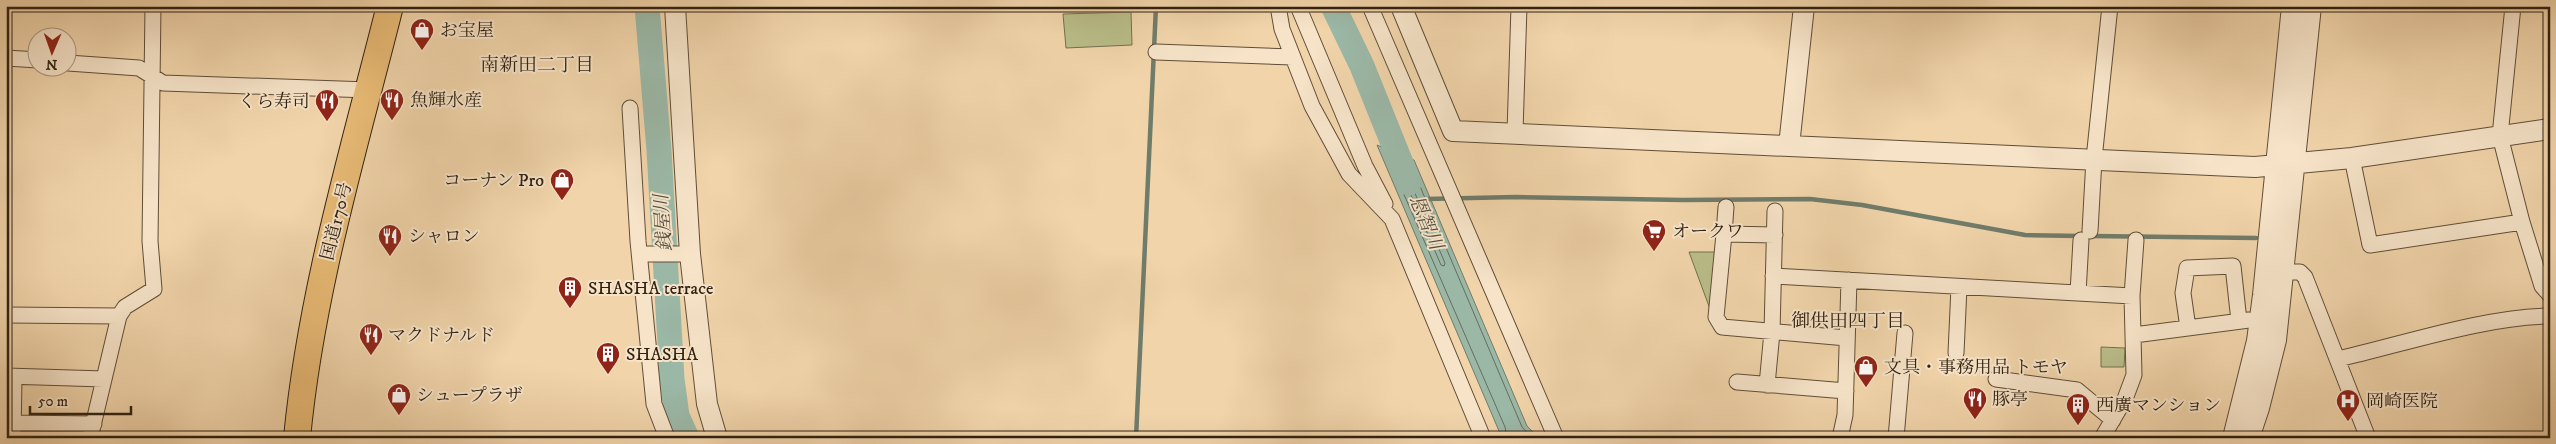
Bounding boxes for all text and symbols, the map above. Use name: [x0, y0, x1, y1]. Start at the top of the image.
shop icon: お宝屋: [409, 17, 435, 51]
place label: お宝屋: [440, 20, 494, 42]
north arrow: [28, 28, 78, 78]
district label: 南新田二丁目: [480, 54, 594, 77]
text: N: [45, 55, 58, 73]
restaurant icon: 魚輝水産: [379, 87, 405, 121]
restaurant icon: くら寿司: [314, 88, 340, 122]
place label: 魚輝水産: [410, 90, 482, 112]
place label: くら寿司: [238, 91, 310, 113]
shop icon: コーナン Pro: [549, 167, 575, 201]
place label: コーナン Pro: [443, 170, 544, 192]
street label: 国道170号: [317, 180, 357, 263]
water label: 銭屋川: [650, 192, 677, 252]
water label: 恩智川: [1404, 192, 1448, 255]
supermarket icon: オークワ: [1641, 218, 1667, 252]
place label: オークワ: [1672, 221, 1744, 243]
restaurant icon: シャロン: [377, 223, 403, 257]
place label: シャロン: [408, 226, 480, 248]
building icon: SHASHA terrace: [557, 275, 583, 309]
place label: SHASHA terrace: [588, 278, 713, 300]
district label: 御供田四丁目: [1791, 310, 1905, 333]
restaurant icon: マクドナルド: [358, 322, 384, 356]
place label: マクドナルド: [388, 325, 495, 347]
building icon: SHASHA: [595, 341, 621, 375]
place label: SHASHA: [626, 344, 699, 366]
shop icon: 文具・事務用品 トモヤ: [1853, 354, 1879, 388]
place label: 文具・事務用品 トモヤ: [1884, 357, 2068, 379]
shop icon: シュープラザ: [386, 382, 412, 416]
scale bar: [30, 384, 131, 416]
place label: シュープラザ: [416, 385, 523, 407]
restaurant icon: 豚亭: [1962, 386, 1988, 420]
hospital icon: 岡崎医院: [2335, 388, 2361, 422]
place label: 豚亭: [1992, 389, 2028, 411]
place label: 岡崎医院: [2366, 391, 2438, 413]
text: 50 m: [38, 392, 68, 411]
building icon: 西廣マンション: [2065, 392, 2091, 426]
place label: 西廣マンション: [2096, 395, 2221, 417]

